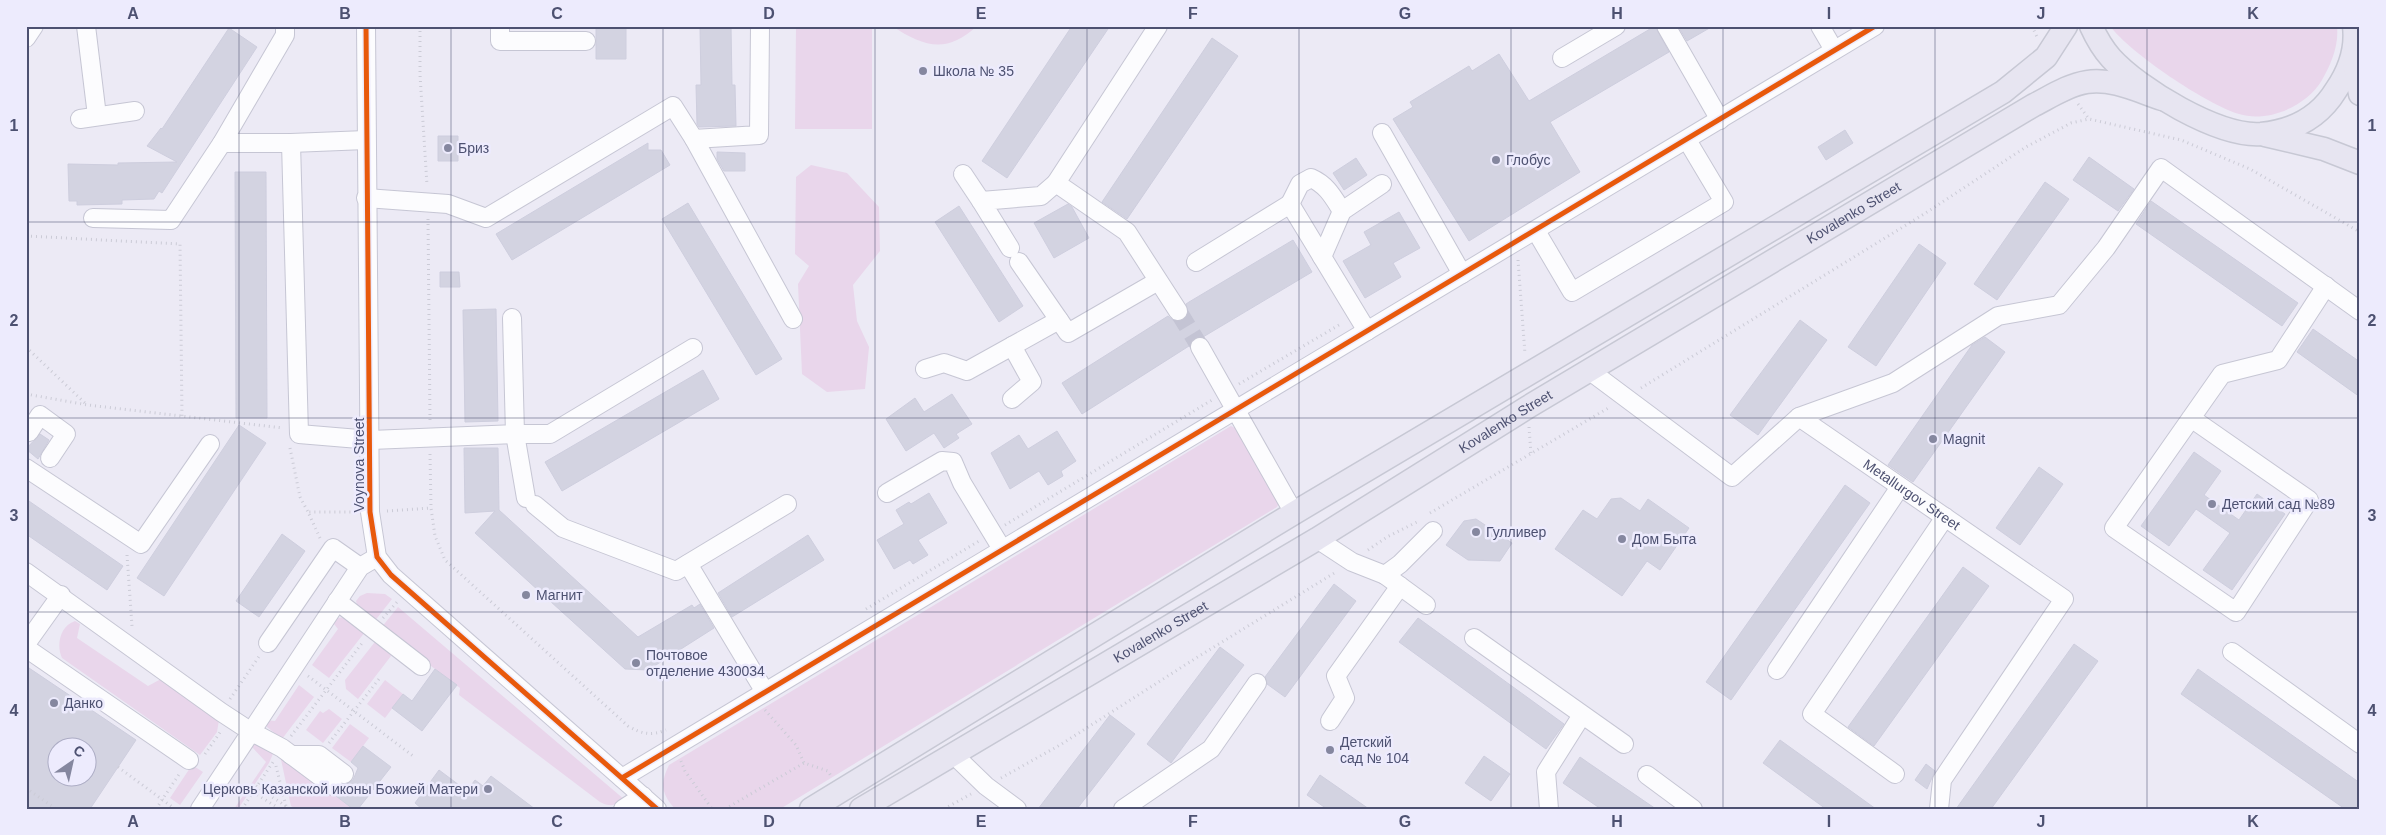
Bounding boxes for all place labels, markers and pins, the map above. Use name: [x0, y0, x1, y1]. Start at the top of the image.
place label: Школа № 35: [933, 63, 1014, 79]
marker: Школа № 35: [917, 65, 929, 77]
place label: Бриз: [458, 140, 489, 156]
marker: Бриз: [442, 142, 454, 154]
place label: Глобус: [1506, 152, 1550, 168]
marker: Глобус: [1490, 154, 1502, 166]
place label: Magnit: [1943, 431, 1985, 447]
marker: Magnit: [1927, 433, 1939, 445]
place label: Детский сад №89: [2222, 496, 2335, 512]
marker: Детский сад №89: [2206, 498, 2218, 510]
place label: Гулливер: [1486, 524, 1547, 540]
marker: Гулливер: [1470, 526, 1482, 538]
place label: Дом Быта: [1632, 531, 1696, 547]
marker: Дом Быта: [1616, 533, 1628, 545]
place label: Магнит: [536, 587, 583, 603]
marker: Магнит: [520, 589, 532, 601]
place label: Почтовое отделение 430034: [646, 647, 765, 679]
marker: Почтовое отделение 430034: [630, 657, 642, 669]
place label: Данко: [64, 695, 103, 711]
marker: Данко: [48, 697, 60, 709]
place label: Детский сад № 104: [1340, 734, 1409, 766]
marker: Детский сад № 104: [1324, 744, 1336, 756]
place label: Церковь Казанской иконы Божией Матери: [203, 781, 478, 797]
marker: Церковь Казанской иконы Божией Матери: [482, 783, 494, 795]

